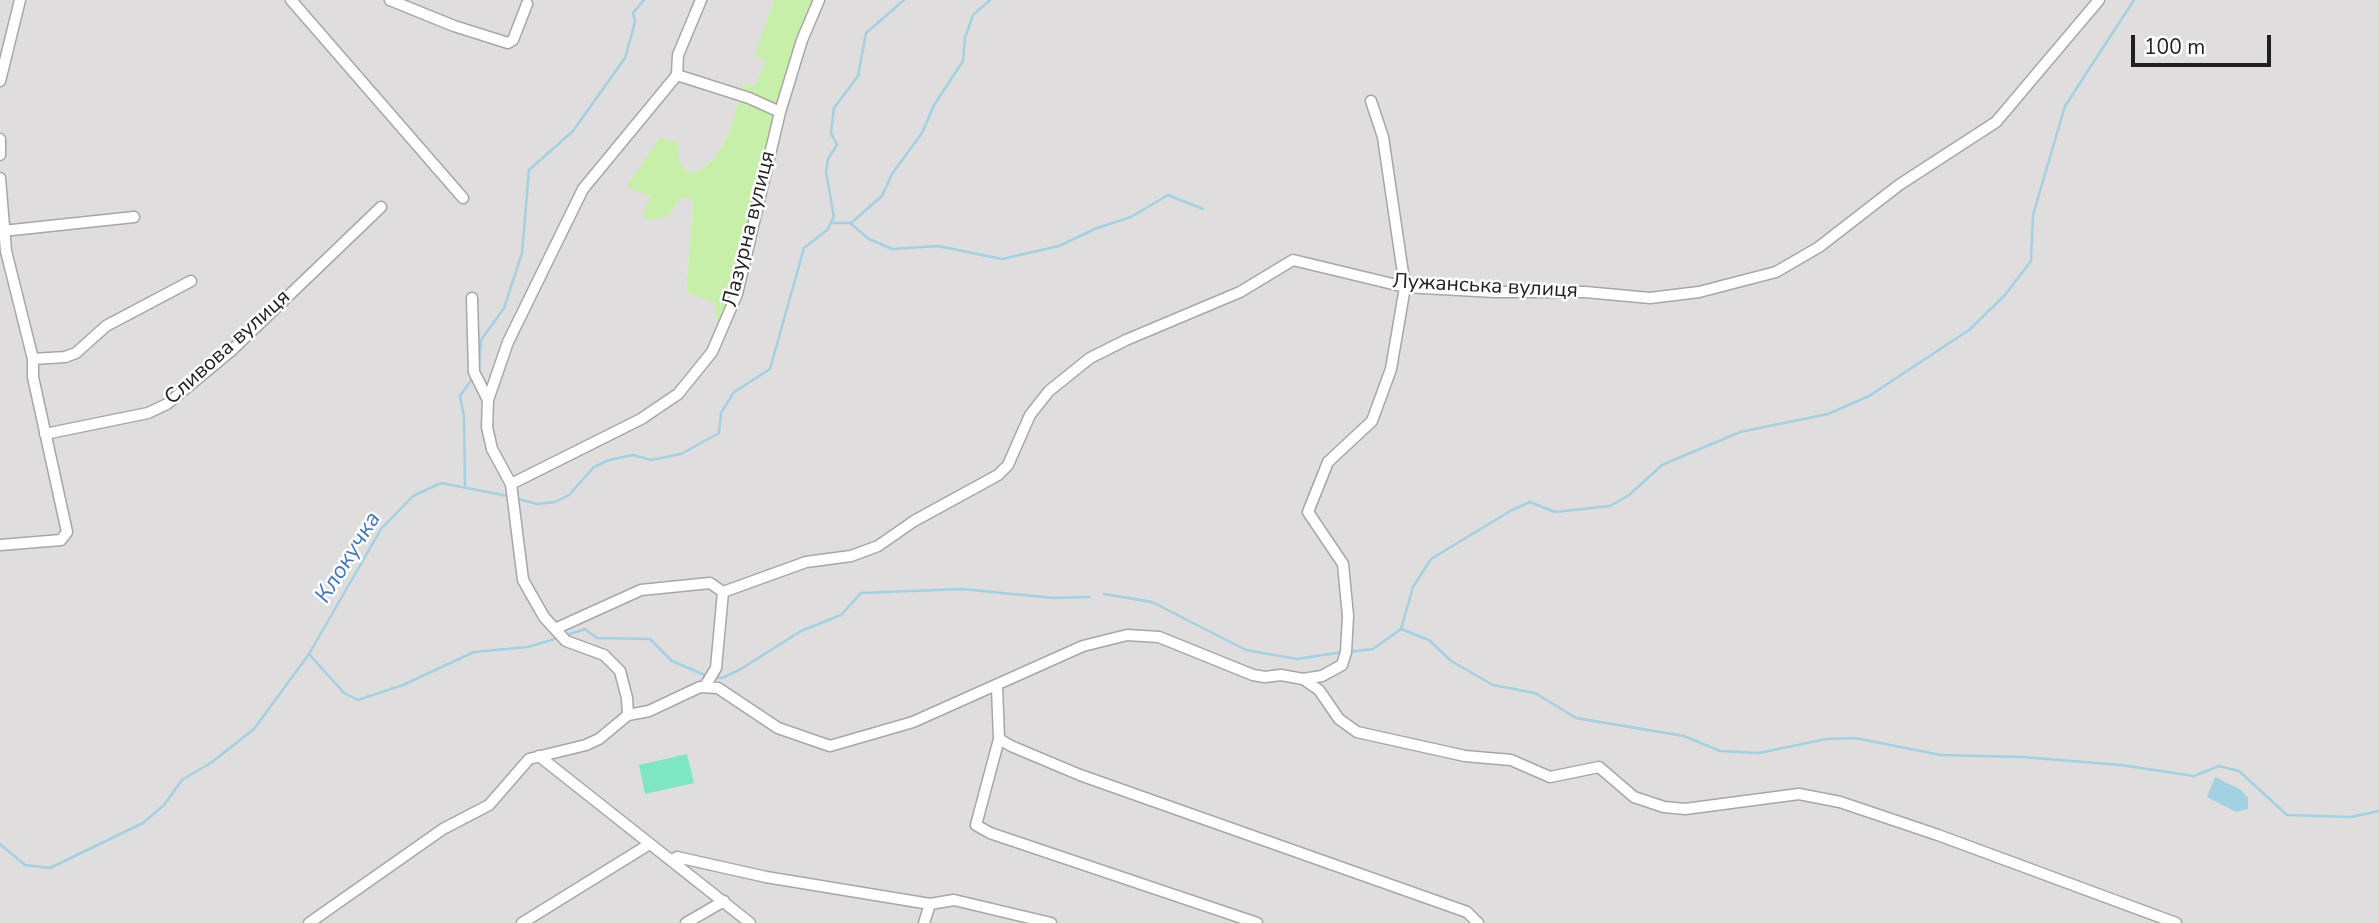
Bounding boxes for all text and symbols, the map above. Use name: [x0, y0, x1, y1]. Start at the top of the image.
scale bar: [2134, 21, 2274, 65]
text: 100 m: [2144, 33, 2205, 61]
street label: Лазурна вулиця: [718, 148, 782, 310]
street label: Лужанська вулиця: [1392, 270, 1578, 304]
street label: Сливова вулиця: [160, 285, 296, 411]
water label: Клокучка: [310, 507, 388, 609]

